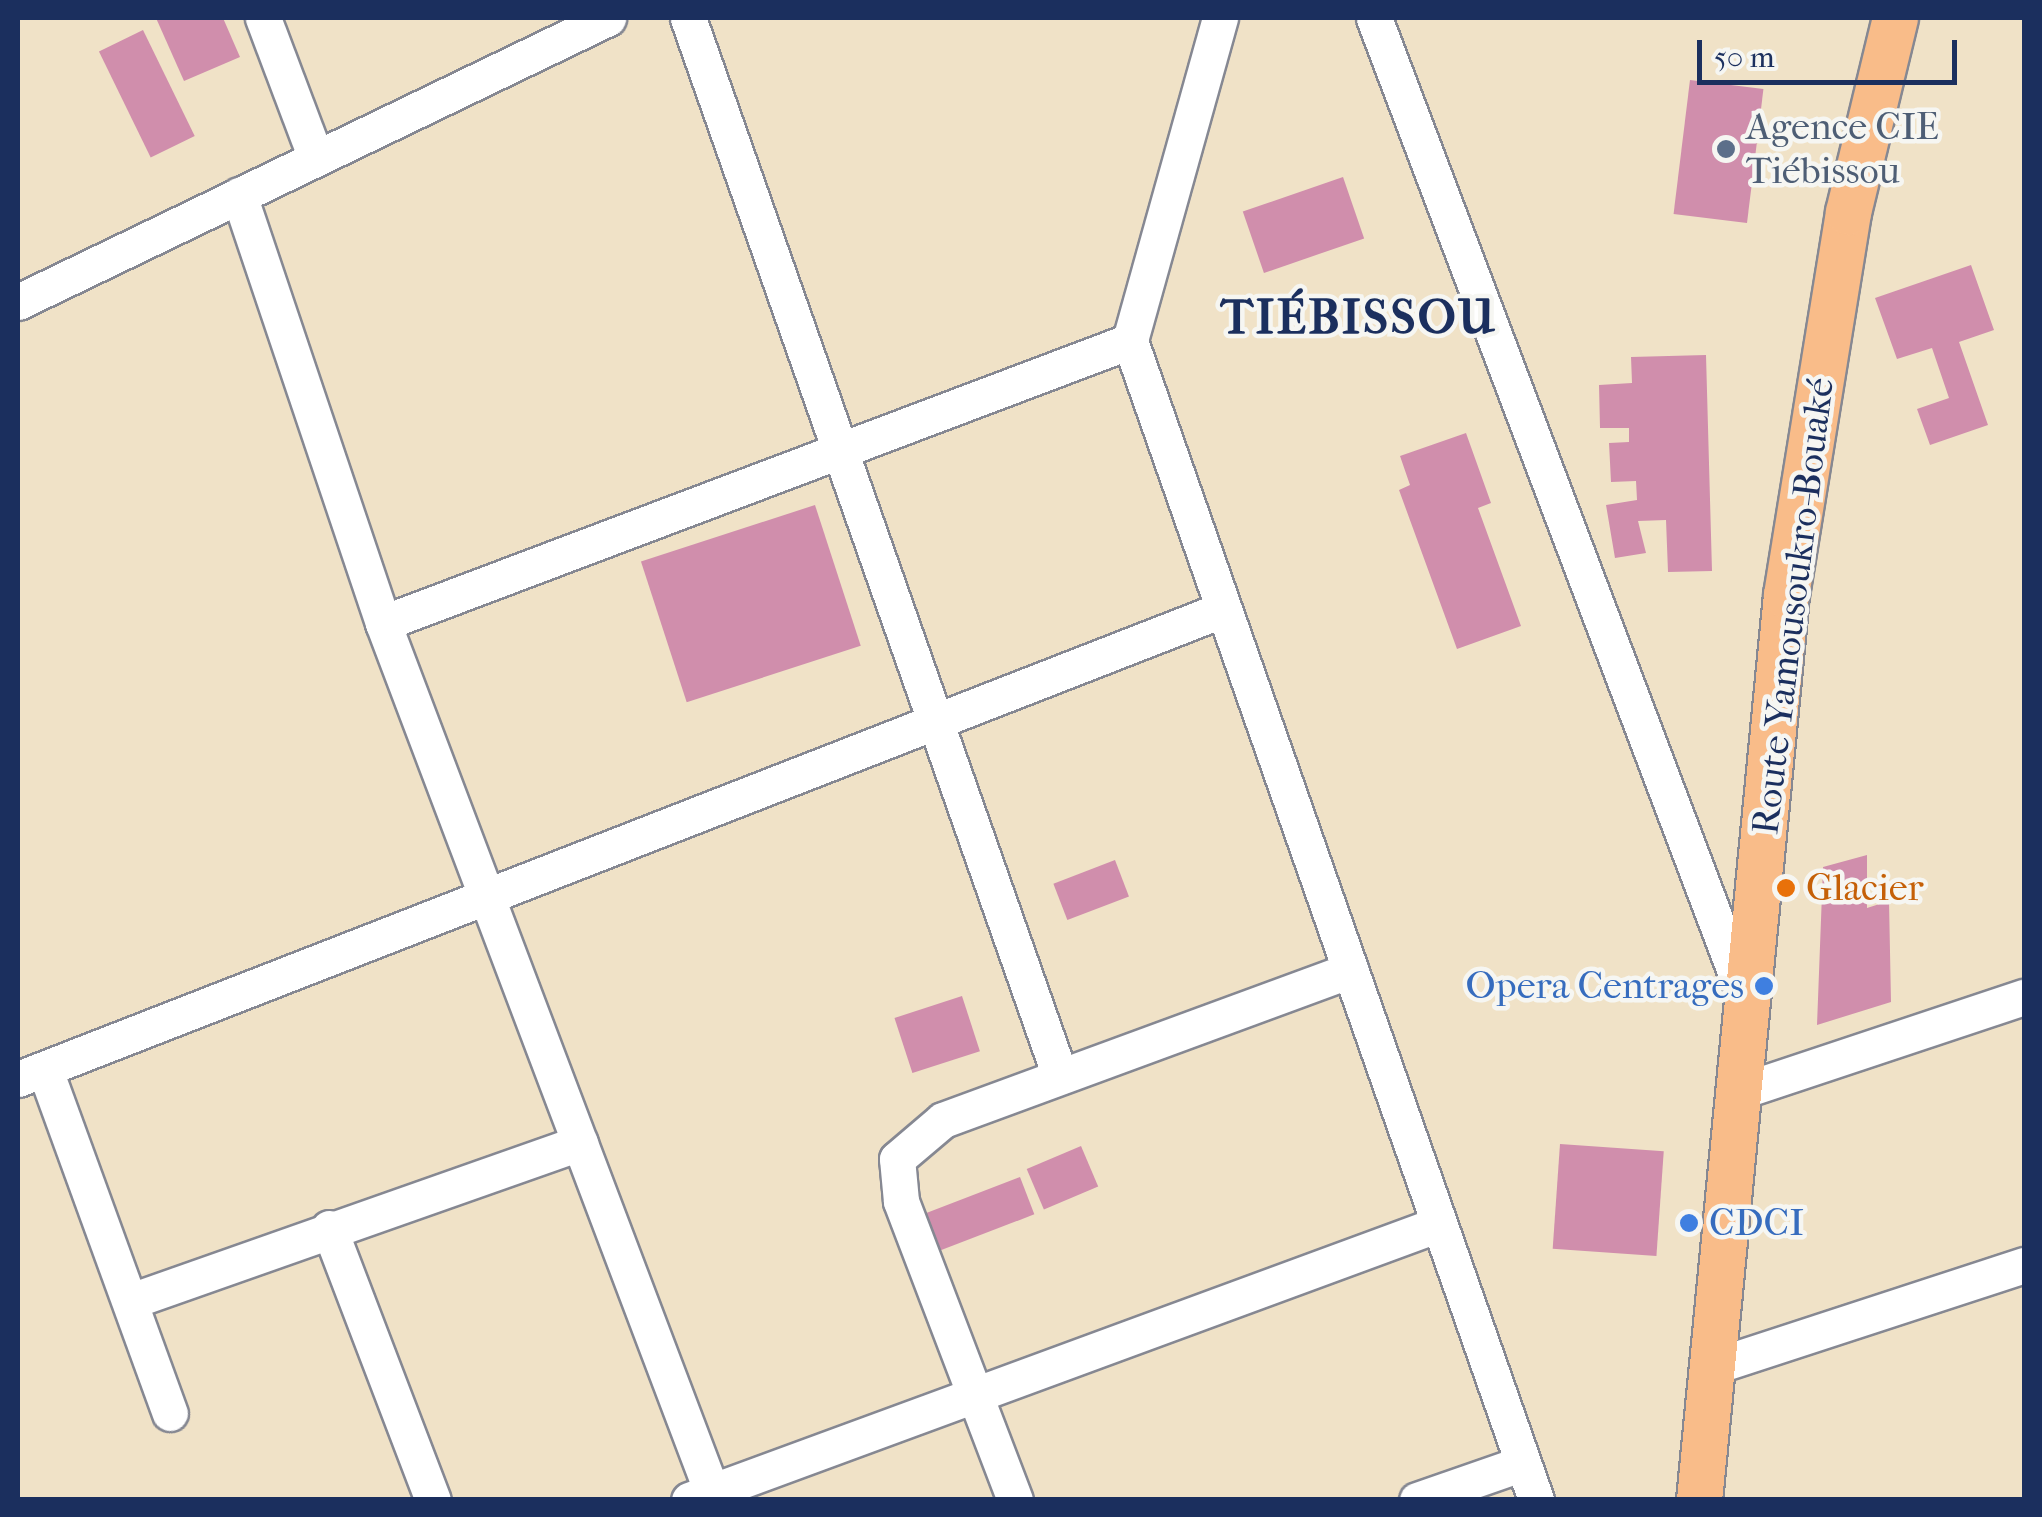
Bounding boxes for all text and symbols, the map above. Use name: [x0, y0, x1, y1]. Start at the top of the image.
scale bar: [1702, 20, 1962, 82]
text: 50 m: [1714, 40, 1775, 75]
place label: Agence CIE Tiébissou: [1746, 104, 1939, 193]
marker: Agence CIE Tiébissou: [1715, 138, 1737, 160]
district label: TIÉBISSOU: [1221, 289, 1497, 347]
street label: Route Yamousoukro-Bouaké: [1742, 375, 1844, 837]
place label: Glacier: [1806, 865, 1924, 911]
marker: Glacier: [1775, 877, 1797, 899]
place label: Opera Centrages: [1466, 963, 1744, 1009]
marker: Opera Centrages: [1753, 975, 1775, 997]
place label: CDCI: [1709, 1200, 1804, 1246]
marker: CDCI: [1678, 1212, 1700, 1234]

